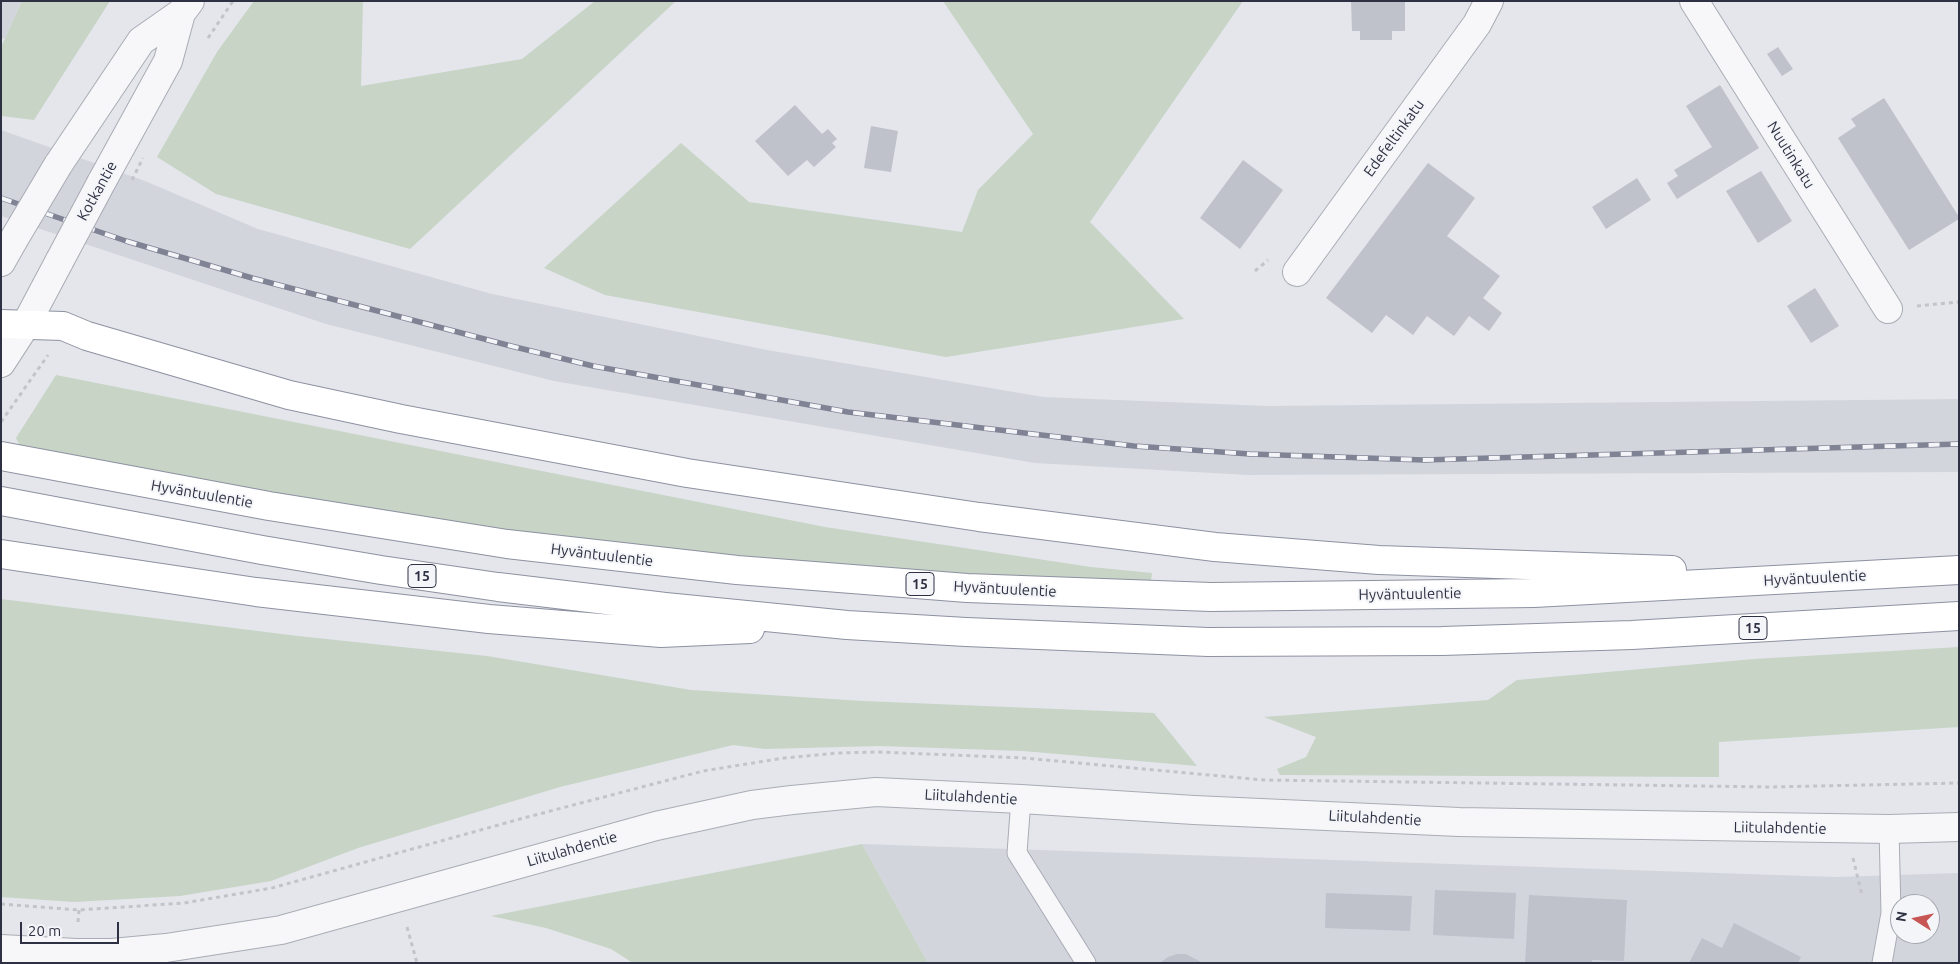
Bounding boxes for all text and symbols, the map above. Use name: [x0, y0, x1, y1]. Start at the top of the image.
street label: Edefeltinkatu: [1360, 96, 1428, 180]
street label: Nuutinkatu: [1763, 118, 1819, 192]
street label: Kotkantie: [73, 158, 121, 224]
street label: Hyväntuulentie: [150, 476, 254, 512]
street label: Hyväntuulentie: [550, 540, 654, 570]
road number: 15: [408, 564, 436, 588]
street label: Hyväntuulentie: [1763, 566, 1867, 590]
road number: 15: [906, 572, 934, 596]
street label: Hyväntuulentie: [953, 577, 1057, 601]
street label: Hyväntuulentie: [1358, 584, 1462, 604]
road number: 15: [1739, 616, 1767, 640]
street label: Liitulahdentie: [924, 786, 1018, 808]
street label: Liitulahdentie: [1328, 807, 1422, 829]
street label: Liitulahdentie: [1733, 818, 1827, 838]
street label: Liitulahdentie: [525, 828, 619, 870]
north arrow: [1890, 894, 1940, 944]
text: N: [1892, 910, 1910, 923]
scale bar: [22, 912, 121, 944]
text: 20 m: [28, 922, 61, 939]

